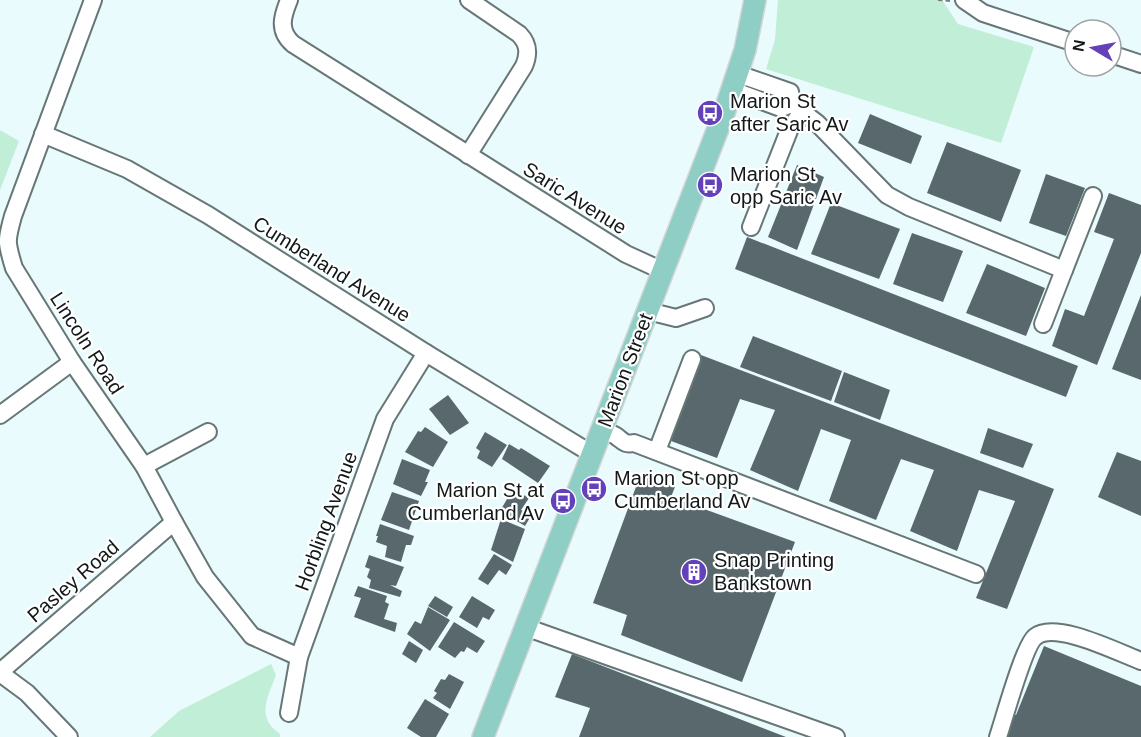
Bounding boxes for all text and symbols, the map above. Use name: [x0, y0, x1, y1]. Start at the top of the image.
north arrow: [1063, 18, 1123, 78]
text: N: [1069, 38, 1088, 53]
place label: Marion St after Saric Av: [730, 90, 849, 135]
bus stop icon: Marion St after Saric Av: [695, 98, 725, 128]
street label: Saric Avenue: [519, 158, 631, 238]
place label: Marion St opp Saric Av: [730, 163, 842, 208]
bus stop icon: Marion St opp Saric Av: [695, 170, 725, 200]
street label: Cumberland Avenue: [249, 212, 415, 326]
street label: Lincoln Road: [46, 288, 128, 398]
street label: Marion Street: [593, 310, 657, 430]
street label: Horbling Avenue: [291, 448, 361, 594]
place label: Marion St opp Cumberland Av: [614, 467, 750, 512]
bus stop icon: Marion St opp Cumberland Av: [579, 474, 609, 504]
place label: Marion St at Cumberland Av: [408, 479, 544, 524]
bus stop icon: Marion St at Cumberland Av: [548, 486, 578, 516]
street label: Pasley Road: [23, 535, 123, 627]
place label: Snap Printing Bankstown: [714, 549, 834, 594]
building icon: Snap Printing Bankstown: [679, 557, 709, 587]

